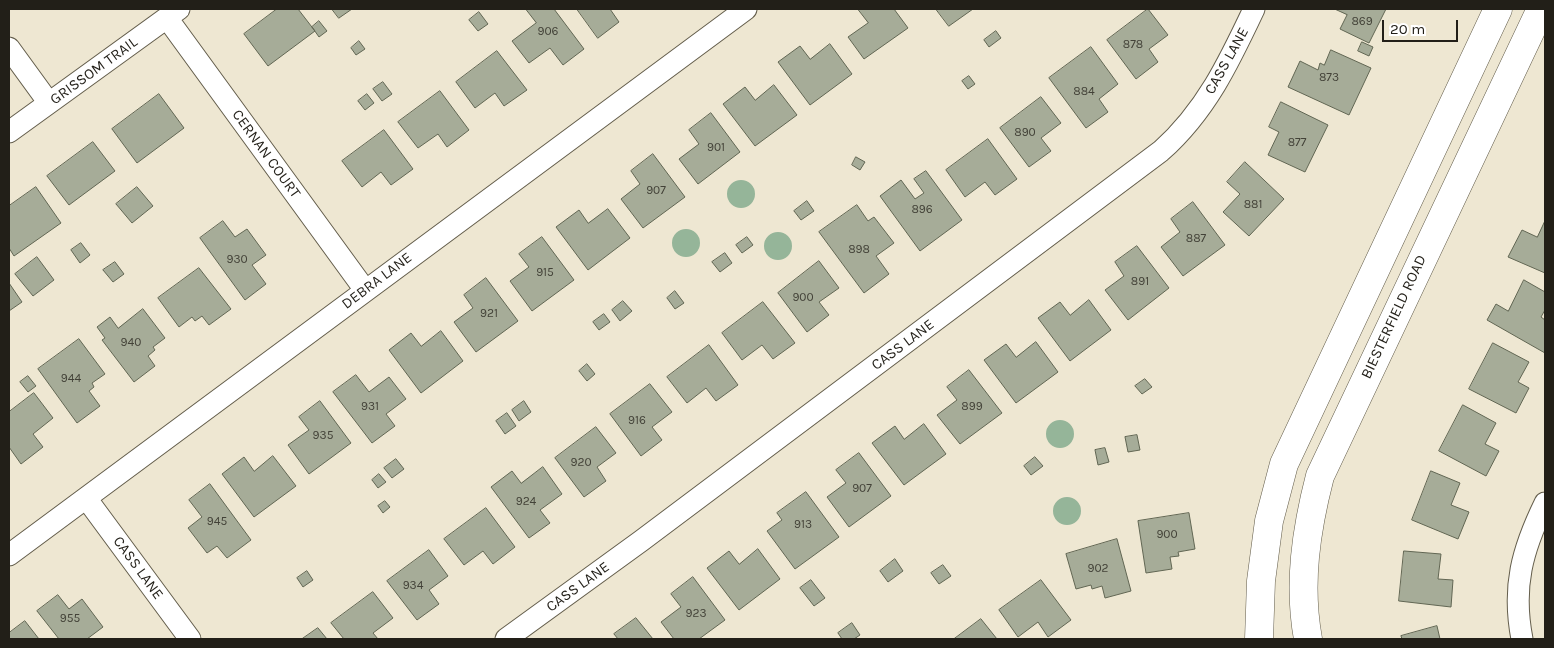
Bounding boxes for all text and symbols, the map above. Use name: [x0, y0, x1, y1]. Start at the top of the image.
scale bar: [1384, 10, 1460, 42]
house number: 869: [1351, 15, 1373, 29]
text: 20 m: [1390, 20, 1425, 38]
street label: CASS LANE: [1201, 24, 1253, 98]
house number: 906: [538, 25, 558, 39]
street label: GRISSOM TRAIL: [47, 33, 141, 109]
house number: 878: [1123, 38, 1143, 52]
house number: 873: [1319, 71, 1339, 85]
house number: 884: [1073, 85, 1095, 99]
street label: CERNAN COURT: [228, 106, 304, 202]
house number: 890: [1014, 126, 1036, 140]
house number: 877: [1288, 136, 1306, 150]
house number: 901: [707, 141, 725, 155]
house number: 907: [646, 184, 666, 198]
house number: 881: [1244, 198, 1262, 212]
house number: 896: [911, 203, 933, 217]
house number: 887: [1186, 232, 1206, 246]
house number: 898: [848, 243, 870, 257]
street label: DEBRA LANE: [338, 249, 416, 313]
street label: BIESTERFIELD ROAD: [1357, 252, 1431, 382]
house number: 930: [226, 253, 248, 267]
house number: 915: [536, 266, 554, 280]
house number: 891: [1131, 275, 1149, 289]
house number: 900: [792, 291, 814, 305]
house number: 921: [480, 307, 498, 321]
street label: CASS LANE: [868, 316, 938, 374]
house number: 940: [121, 336, 141, 350]
house number: 944: [61, 372, 81, 386]
house number: 931: [361, 400, 379, 414]
house number: 899: [961, 400, 983, 414]
house number: 916: [628, 414, 646, 428]
house number: 935: [313, 429, 333, 443]
house number: 920: [570, 456, 592, 470]
house number: 907: [852, 482, 872, 496]
house number: 924: [516, 495, 536, 509]
house number: 945: [207, 515, 227, 529]
house number: 913: [794, 518, 812, 532]
house number: 900: [1156, 528, 1178, 542]
street label: CASS LANE: [109, 533, 167, 603]
street label: CASS LANE: [543, 558, 613, 616]
house number: 902: [1087, 562, 1109, 576]
house number: 934: [403, 579, 423, 593]
house number: 923: [686, 607, 706, 621]
house number: 955: [60, 612, 80, 626]

